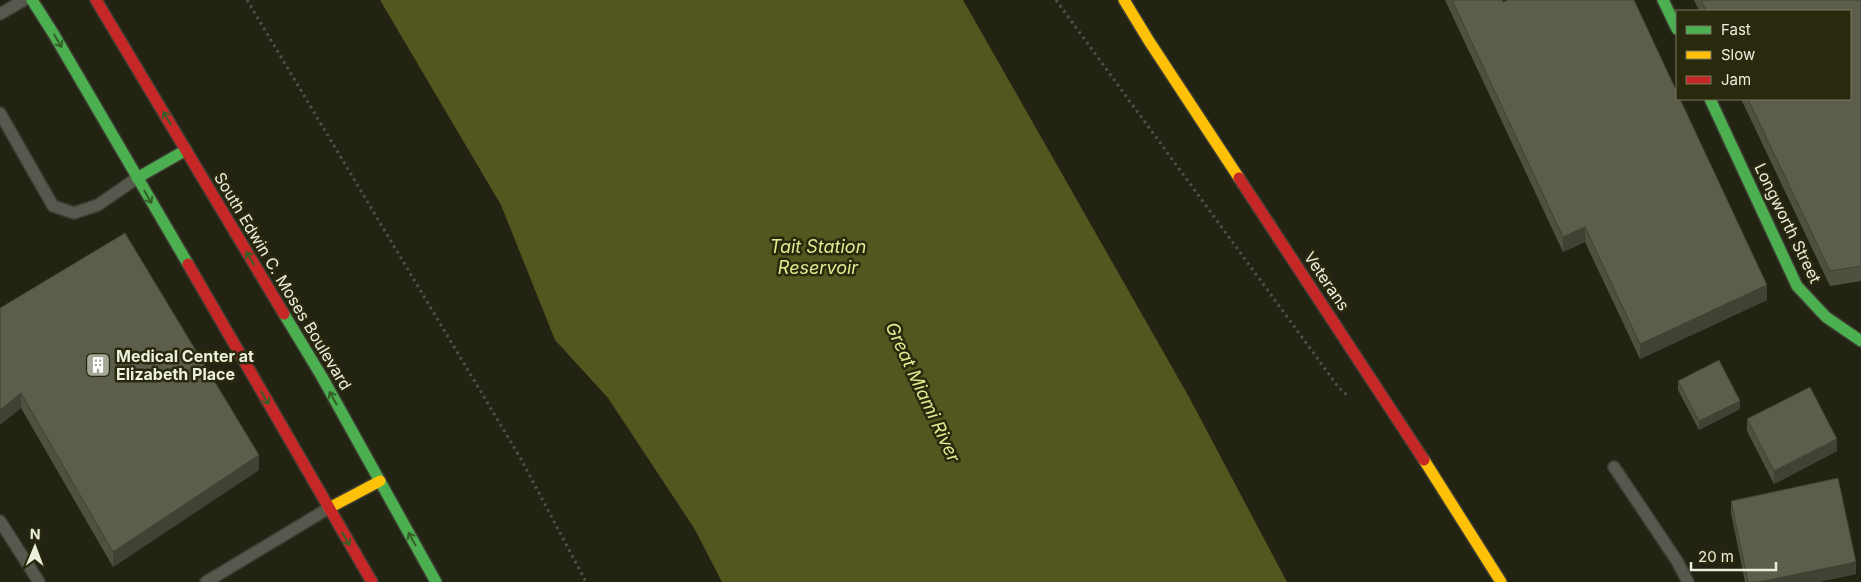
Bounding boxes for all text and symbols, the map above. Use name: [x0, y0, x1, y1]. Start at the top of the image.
legend: [1676, 10, 1851, 100]
text: Fast: [1721, 20, 1751, 39]
one-way arrow: [53, 34, 63, 49]
text: Slow: [1721, 45, 1755, 64]
text: Jam: [1721, 70, 1751, 89]
one-way arrow: [161, 112, 171, 126]
street label: Longworth Street: [1750, 160, 1826, 286]
street label: South Edwin C. Moses Boulevard: [210, 169, 356, 393]
one-way arrow: [144, 189, 154, 204]
water label: Tait Station Reservoir: [770, 236, 866, 278]
street label: Veterans: [1300, 248, 1354, 314]
one-way arrow: [245, 251, 255, 265]
water label: Great Miami River: [881, 319, 965, 466]
place label: Medical Center at Elizabeth Place: [116, 346, 254, 384]
building icon: Medical Center at Elizabeth Place: [85, 352, 111, 378]
one-way arrow: [328, 390, 338, 405]
one-way arrow: [260, 391, 270, 406]
north arrow: [10, 522, 60, 572]
text: N: [30, 525, 41, 542]
one-way arrow: [342, 531, 352, 545]
one-way arrow: [407, 533, 417, 547]
scale bar: [1691, 540, 1776, 572]
text: 20 m: [1698, 547, 1734, 566]

